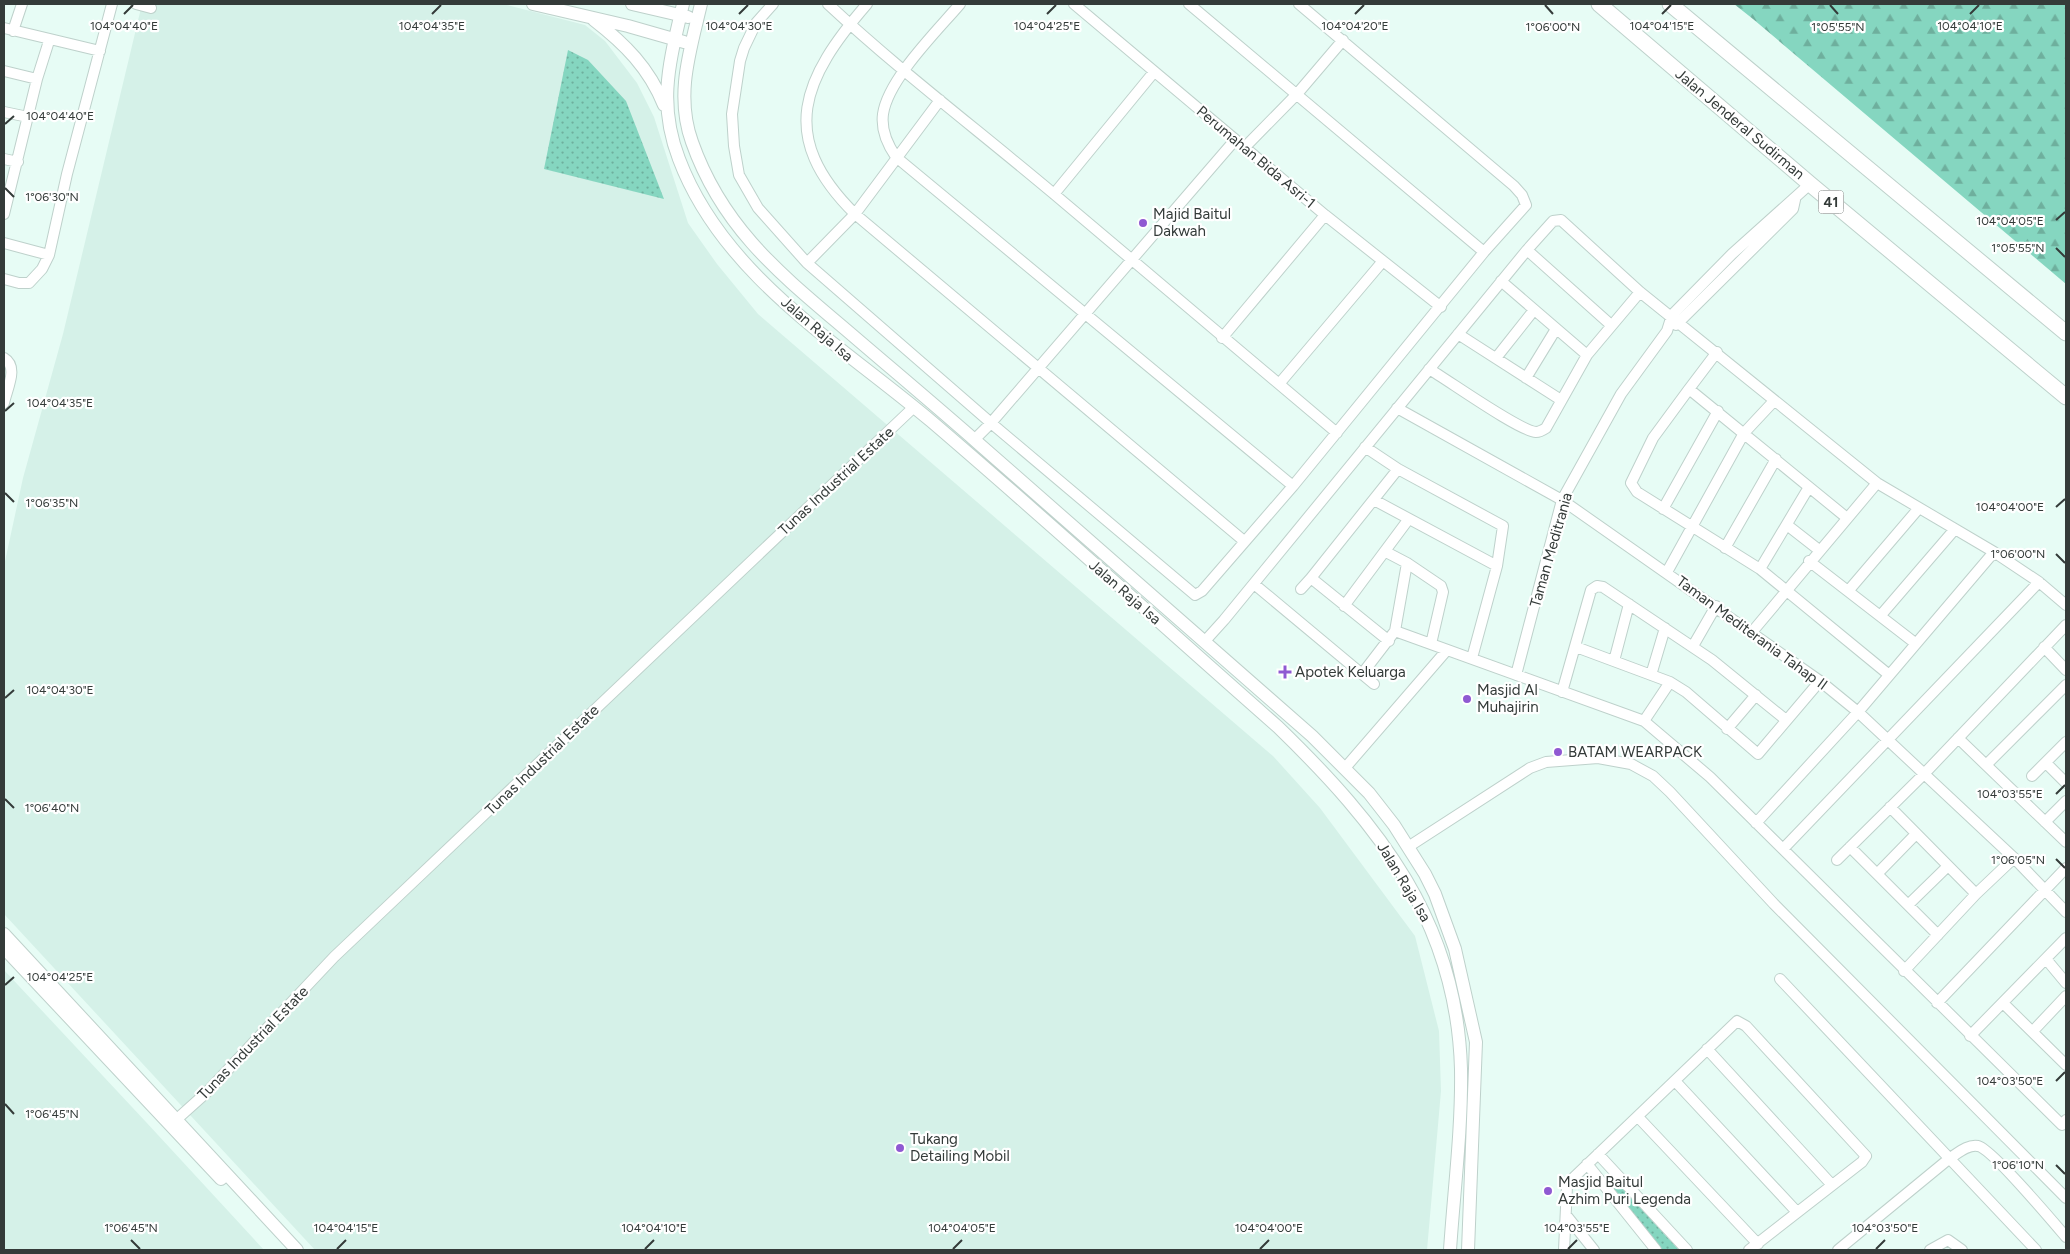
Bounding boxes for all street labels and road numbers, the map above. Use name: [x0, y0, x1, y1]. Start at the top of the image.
street label: Jalan Jenderal Sudirman: [1672, 65, 1808, 183]
street label: Perumahan Bida Asri-1: [1193, 102, 1319, 212]
road number: 41: [1818, 190, 1844, 213]
street label: Jalan Raja Isa: [777, 293, 857, 365]
street label: Tunas Industrial Estate: [775, 423, 897, 539]
street label: Taman Meditrania: [1526, 491, 1576, 609]
street label: Jalan Raja Isa: [1085, 556, 1165, 628]
street label: Taman Mediterania Tahap II: [1673, 572, 1831, 694]
street label: Tunas Industrial Estate: [481, 701, 603, 819]
street label: Jalan Raja Isa: [1373, 839, 1435, 925]
street label: Tunas Industrial Estate: [194, 982, 312, 1104]

